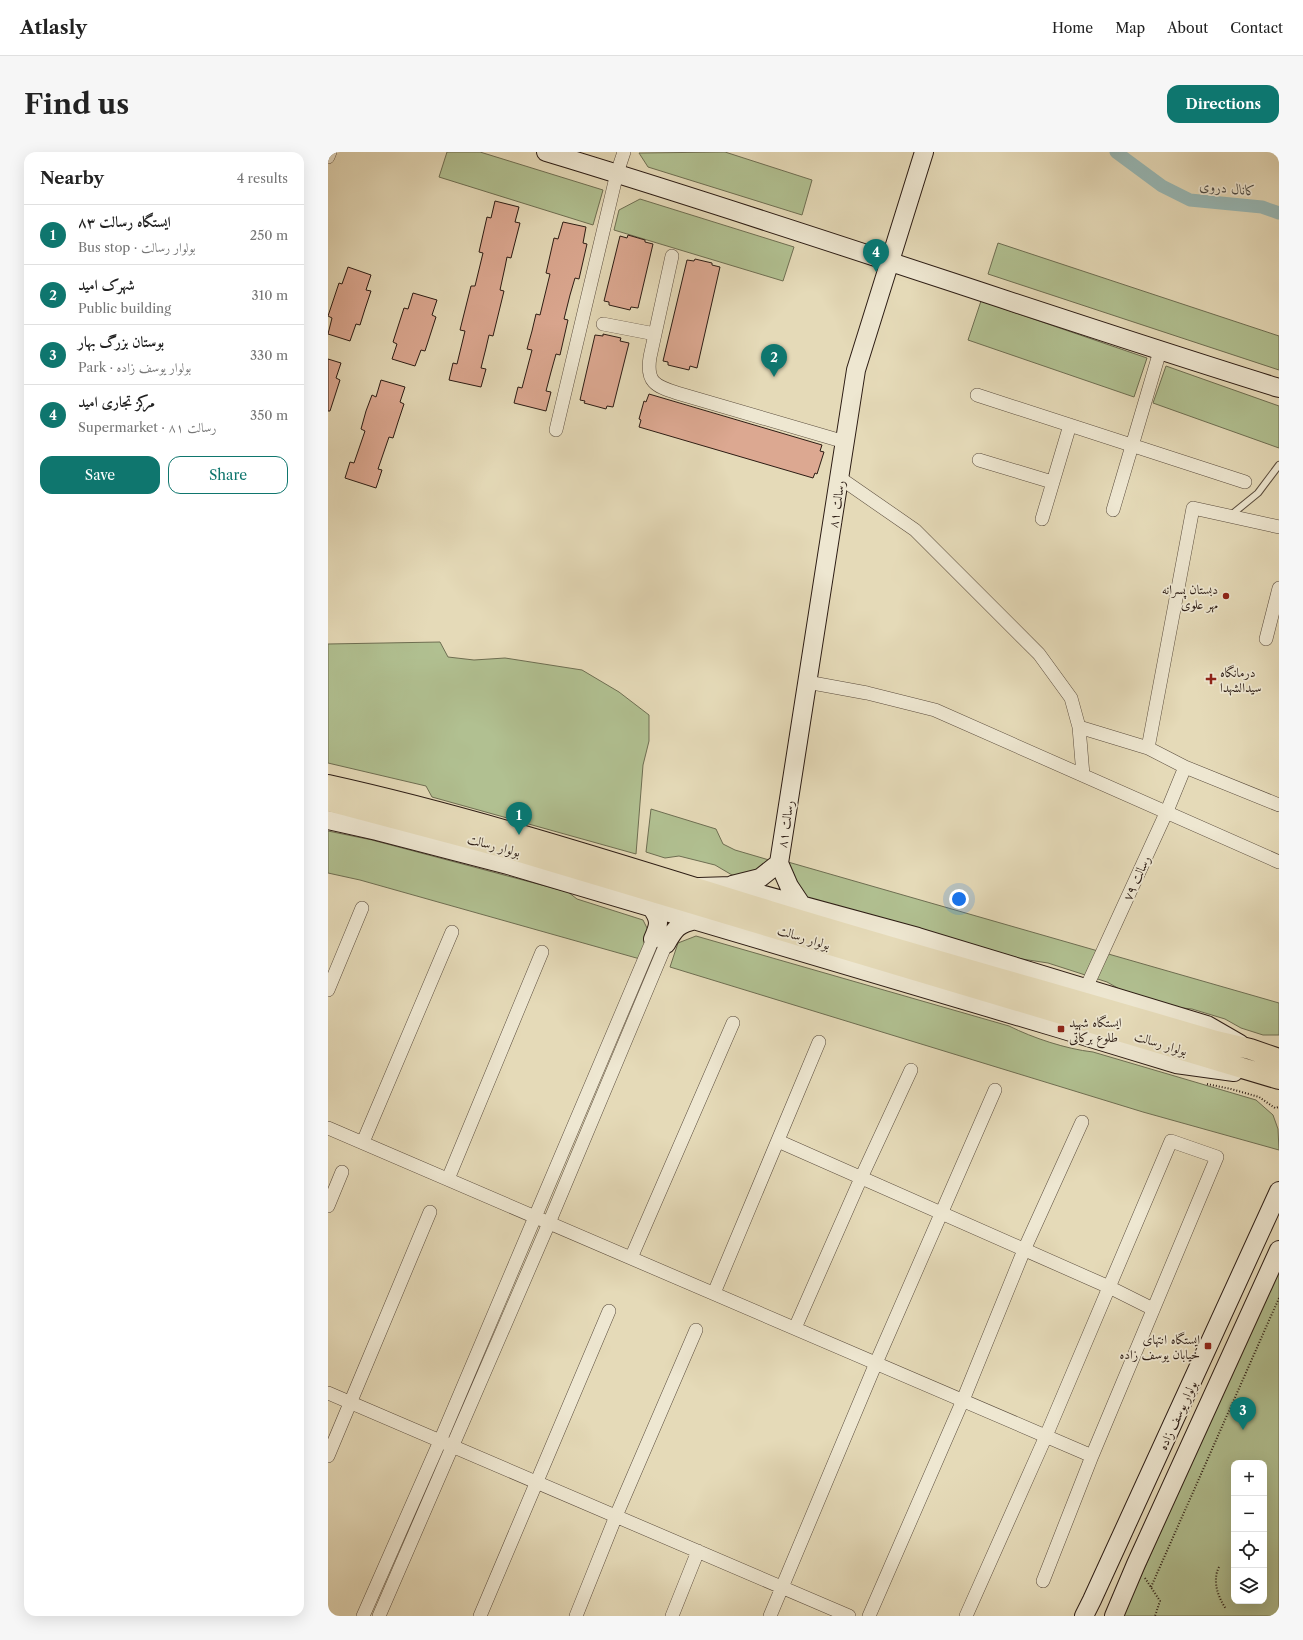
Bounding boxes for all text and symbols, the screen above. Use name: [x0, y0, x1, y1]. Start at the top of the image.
text: Atlasly: [20, 16, 87, 39]
text: Home: [1052, 19, 1093, 37]
text: Map: [1115, 19, 1145, 37]
text: About: [1167, 19, 1208, 37]
text: Contact: [1230, 19, 1283, 37]
button: Directions: [1167, 85, 1279, 123]
text: Find us: [24, 87, 129, 121]
text: Nearby: [40, 168, 104, 188]
text: 4 results: [237, 170, 288, 186]
water label: کانال دروی: [1199, 176, 1257, 200]
text: ایستگاه رسالت ۸۳: [78, 212, 171, 231]
text: 1: [50, 227, 56, 243]
text: 250 m: [250, 227, 288, 243]
text: Bus stop · بولوار رسالت: [78, 239, 195, 255]
pin: 4: [863, 239, 889, 272]
text: شهرک امید: [78, 275, 135, 294]
text: 2: [49, 287, 57, 303]
text: 310 m: [252, 287, 288, 303]
text: Public building: [78, 300, 171, 316]
text: بوستان بزرگ بهار: [78, 332, 164, 351]
pin: 2: [761, 344, 787, 377]
text: 3: [49, 347, 57, 363]
text: 330 m: [250, 347, 288, 363]
text: Park · بولوار یوسف زاده: [78, 359, 191, 375]
text: مرکز تجاری امید: [78, 392, 155, 411]
text: 4: [49, 407, 57, 423]
text: 350 m: [250, 407, 288, 423]
text: Supermarket · رسالت ۸۱: [78, 419, 216, 435]
button: Save: [40, 456, 160, 494]
button: Share: [168, 456, 288, 494]
street label: رسالت ۸۱: [824, 479, 849, 529]
place label: دبستان پسرانه مهر علوی: [1162, 581, 1218, 613]
marker: دبستان پسرانه مهر علوی: [1221, 591, 1231, 601]
place label: درمانگاه سیدالشهدا: [1220, 664, 1262, 696]
marker: درمانگاه سیدالشهدا: [1205, 673, 1217, 685]
street label: رسالت ۸۱: [773, 799, 798, 849]
pin: 1: [506, 802, 532, 835]
street label: بولوار رسالت: [465, 830, 522, 861]
street label: رسالت ۷۹: [1119, 853, 1154, 904]
your location: [949, 889, 969, 909]
street label: بولوار رسالت: [775, 921, 832, 954]
place label: ایستگاه شهید طلوع برکاتی: [1069, 1014, 1122, 1049]
marker: ایستگاه شهید طلوع برکاتی: [1056, 1024, 1066, 1034]
street label: بولوار رسالت: [1132, 1027, 1189, 1060]
place label: ایستگاه انتهای خیابان یوسف زاده: [1119, 1331, 1200, 1363]
marker: ایستگاه انتهای خیابان یوسف زاده: [1203, 1341, 1213, 1351]
street label: بولوار یوسف زاده: [1154, 1378, 1201, 1453]
pin: 3: [1230, 1397, 1256, 1430]
map controls: [1231, 1460, 1267, 1604]
button: +: [1231, 1460, 1267, 1496]
button: −: [1231, 1496, 1267, 1532]
button: locate: [1231, 1532, 1267, 1568]
button: layers: [1231, 1568, 1267, 1604]

